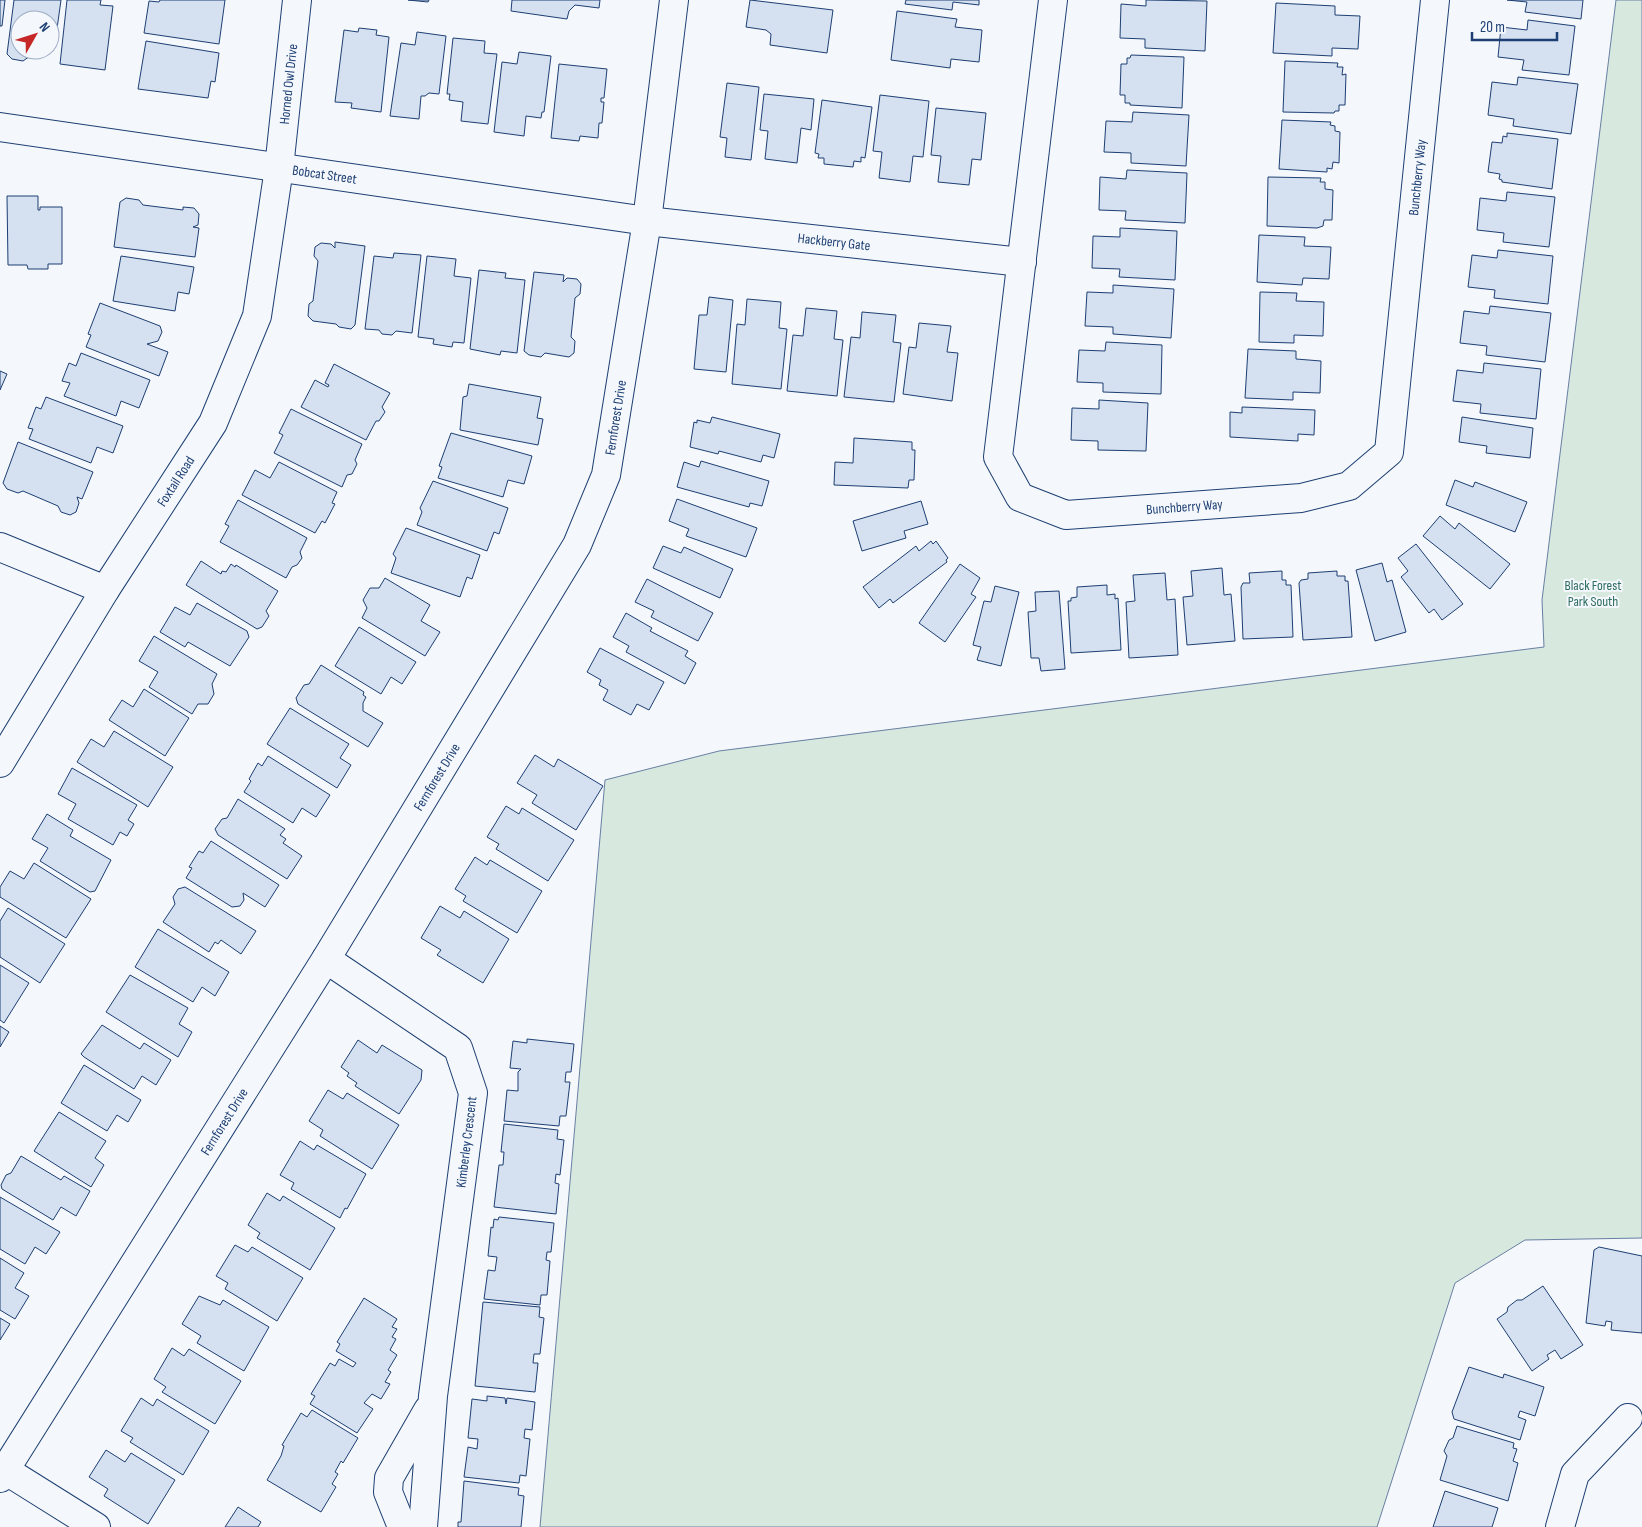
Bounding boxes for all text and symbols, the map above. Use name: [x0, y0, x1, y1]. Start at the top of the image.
north arrow: [10, 10, 60, 60]
scale bar: [1472, 10, 1557, 42]
text: 20 m: [1480, 18, 1505, 37]
text: N: [36, 19, 54, 35]
street label: Horned Owl Drive: [276, 43, 301, 125]
street label: Bunchberry Way: [1405, 138, 1430, 216]
street label: Bobcat Street: [291, 162, 358, 188]
street label: Hackberry Gate: [797, 230, 871, 254]
street label: Fernforest Drive: [601, 379, 630, 456]
street label: Foxtail Road: [153, 453, 198, 510]
street label: Bunchberry Way: [1146, 496, 1224, 518]
park label: Black Forest Park South: [1564, 577, 1622, 610]
street label: Fernforest Drive: [410, 740, 464, 814]
street label: Fernforest Drive: [197, 1085, 252, 1158]
street label: Kimberley Crescent: [452, 1095, 481, 1189]

